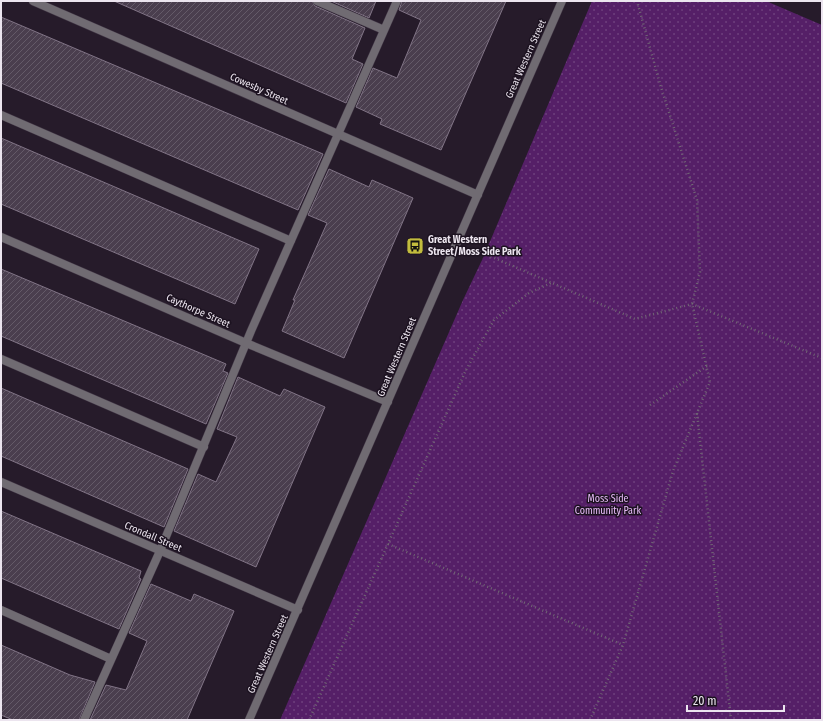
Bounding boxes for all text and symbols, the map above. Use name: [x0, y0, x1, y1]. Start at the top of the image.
street label: Great Western Street: [503, 17, 549, 100]
street label: Cowesby Street: [228, 71, 291, 108]
place label: Great Western Street/Moss Side Park: [428, 234, 522, 258]
bus stop icon: Great Western Street/Moss Side Park: [405, 236, 425, 256]
street label: Caythorpe Street: [164, 292, 232, 331]
street label: Great Western Street: [375, 315, 419, 398]
park label: Moss Side Community Park: [575, 493, 642, 517]
street label: Crondall Street: [123, 520, 184, 555]
street label: Great Western Street: [245, 612, 291, 695]
scale bar: [687, 687, 784, 713]
text: 20 m: [693, 694, 717, 708]

